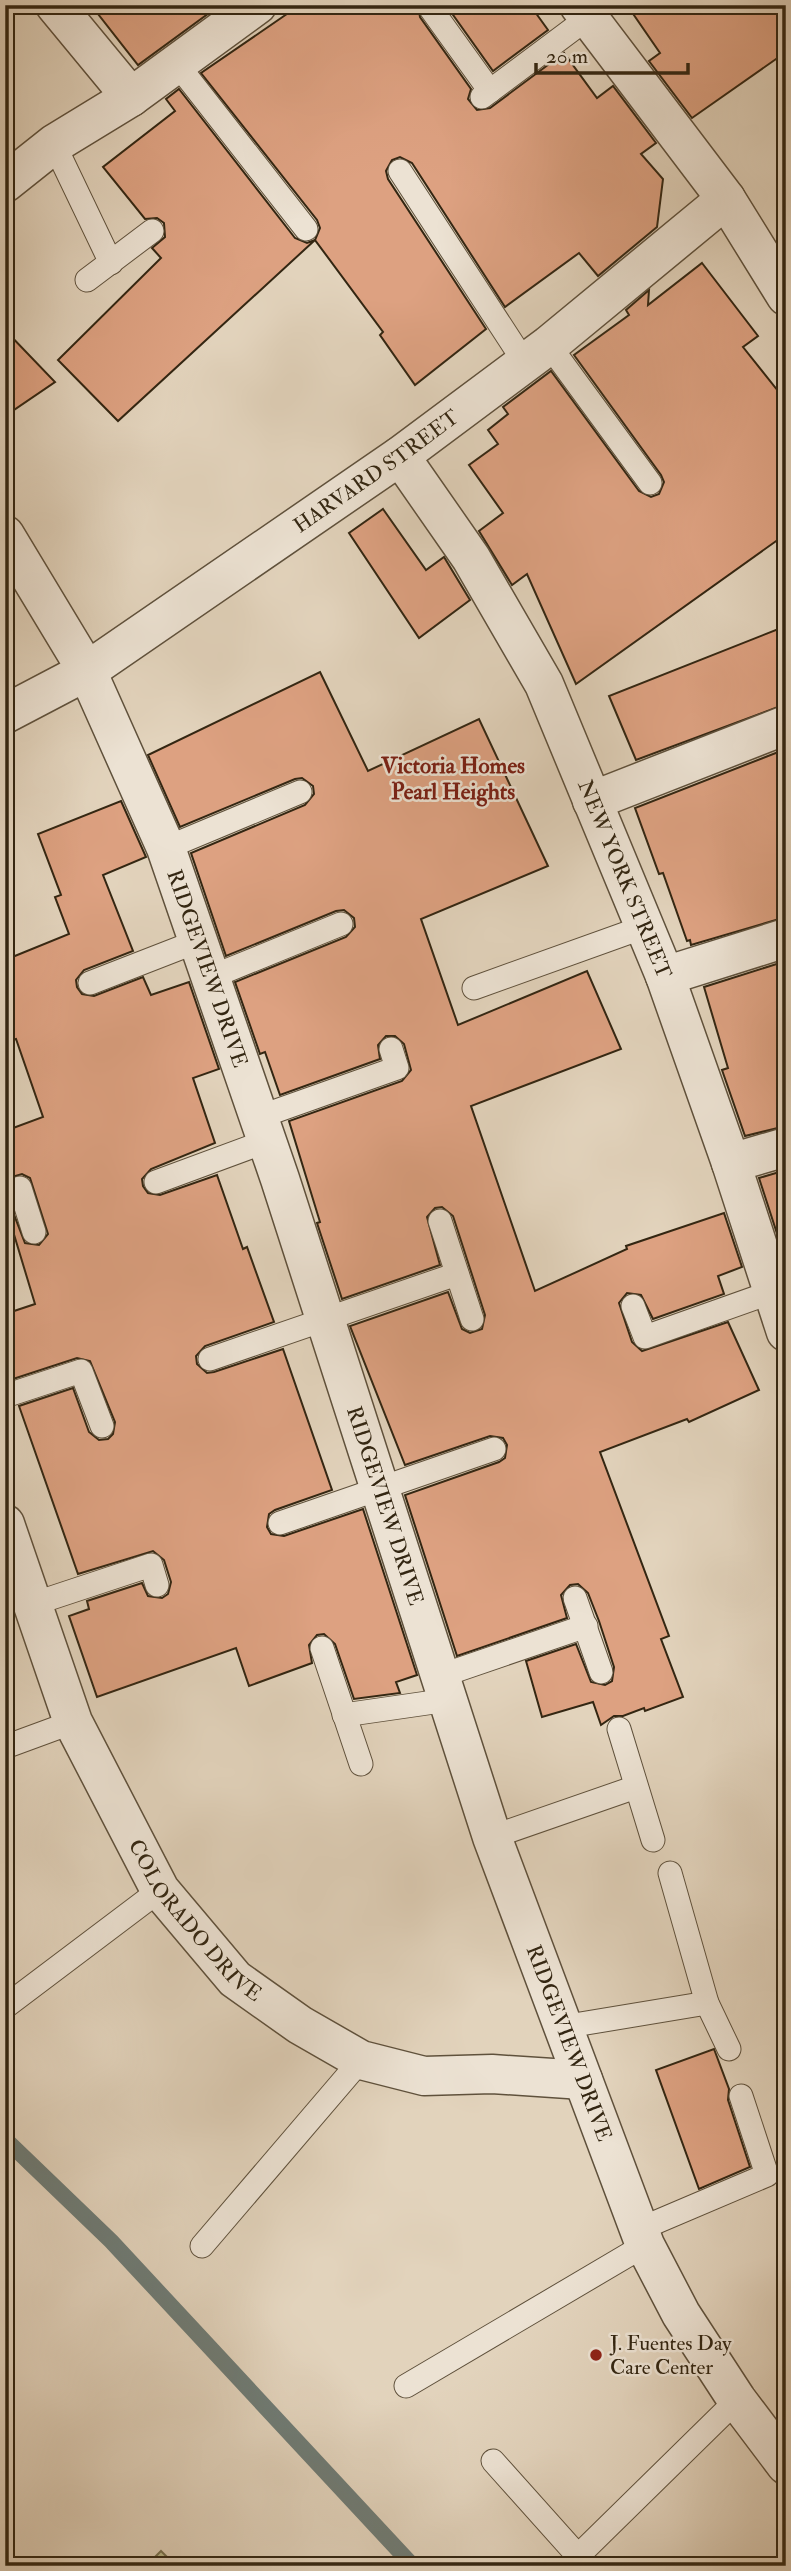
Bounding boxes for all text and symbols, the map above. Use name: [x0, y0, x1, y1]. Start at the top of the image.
scale bar: [536, 32, 688, 76]
text: 20 m: [546, 43, 588, 70]
street label: HARVARD STREET: [288, 404, 465, 539]
district label: Victoria Homes Pearl Heights: [380, 751, 525, 807]
street label: NEW YORK STREET: [571, 776, 678, 983]
street label: RIDGEVIEW DRIVE: [160, 866, 254, 1071]
street label: RIDGEVIEW DRIVE: [340, 1403, 429, 1609]
street label: COLORADO DRIVE: [122, 1835, 267, 2008]
street label: RIDGEVIEW DRIVE: [520, 1941, 618, 2145]
place label: J. Fuentes Day Care Center: [609, 2330, 732, 2381]
marker: J. Fuentes Day Care Center: [588, 2347, 604, 2363]

